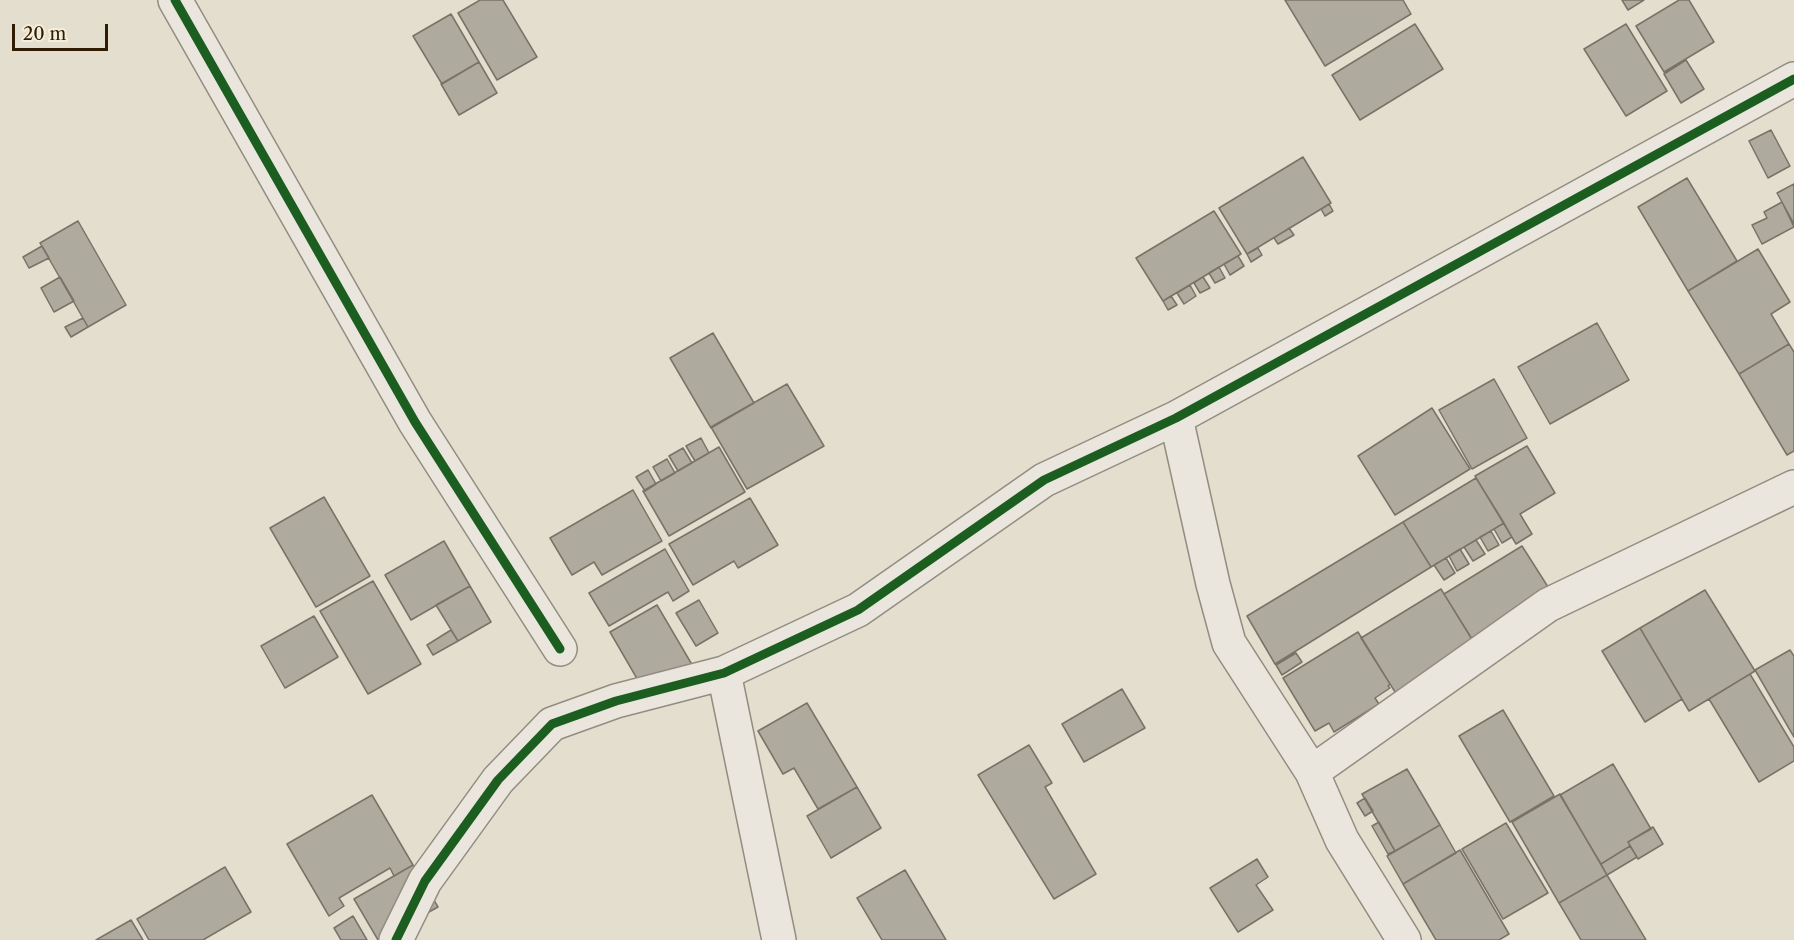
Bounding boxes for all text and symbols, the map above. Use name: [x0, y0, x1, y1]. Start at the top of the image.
scale bar: [15, 12, 111, 50]
text: 20 m: [23, 23, 66, 45]

